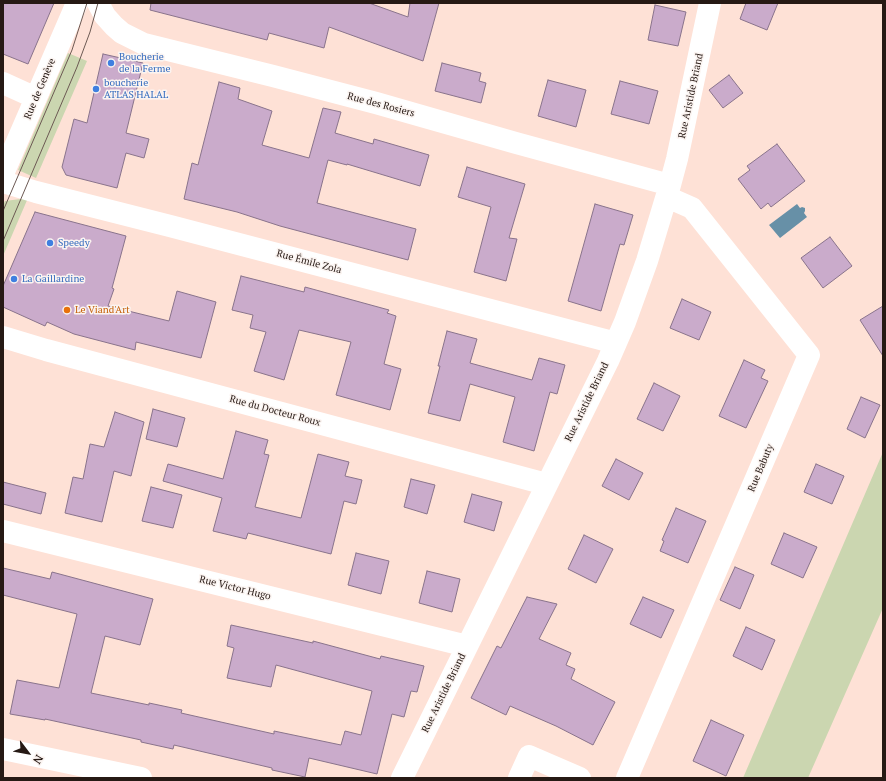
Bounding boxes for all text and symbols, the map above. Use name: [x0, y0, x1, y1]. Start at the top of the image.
place label: Boucherie de la Ferme: [119, 51, 170, 74]
street label: Rue Aristide Briand: [676, 52, 706, 140]
street label: Rue de Genève: [22, 57, 58, 121]
marker: Boucherie de la Ferme: [106, 58, 116, 68]
place label: boucherie ATLAS HALAL: [104, 77, 168, 100]
marker: boucherie ATLAS HALAL: [91, 84, 101, 94]
street label: Rue des Rosiers: [346, 90, 416, 120]
place label: Speedy: [58, 237, 90, 249]
marker: Speedy: [45, 238, 55, 248]
street label: Rue Émile Zola: [275, 248, 343, 276]
place label: La Gaillardine: [22, 273, 84, 285]
marker: La Gaillardine: [9, 274, 19, 284]
place label: Le Viand'Art: [75, 304, 130, 316]
marker: Le Viand'Art: [62, 305, 72, 315]
street label: Rue Aristide Briand: [563, 360, 611, 444]
street label: Rue du Docteur Roux: [228, 393, 322, 429]
street label: Rue Babuty: [746, 442, 776, 494]
street label: Rue Victor Hugo: [198, 573, 272, 603]
street label: Rue Aristide Briand: [420, 651, 468, 735]
north arrow: [8, 733, 48, 773]
text: N: [30, 752, 46, 767]

